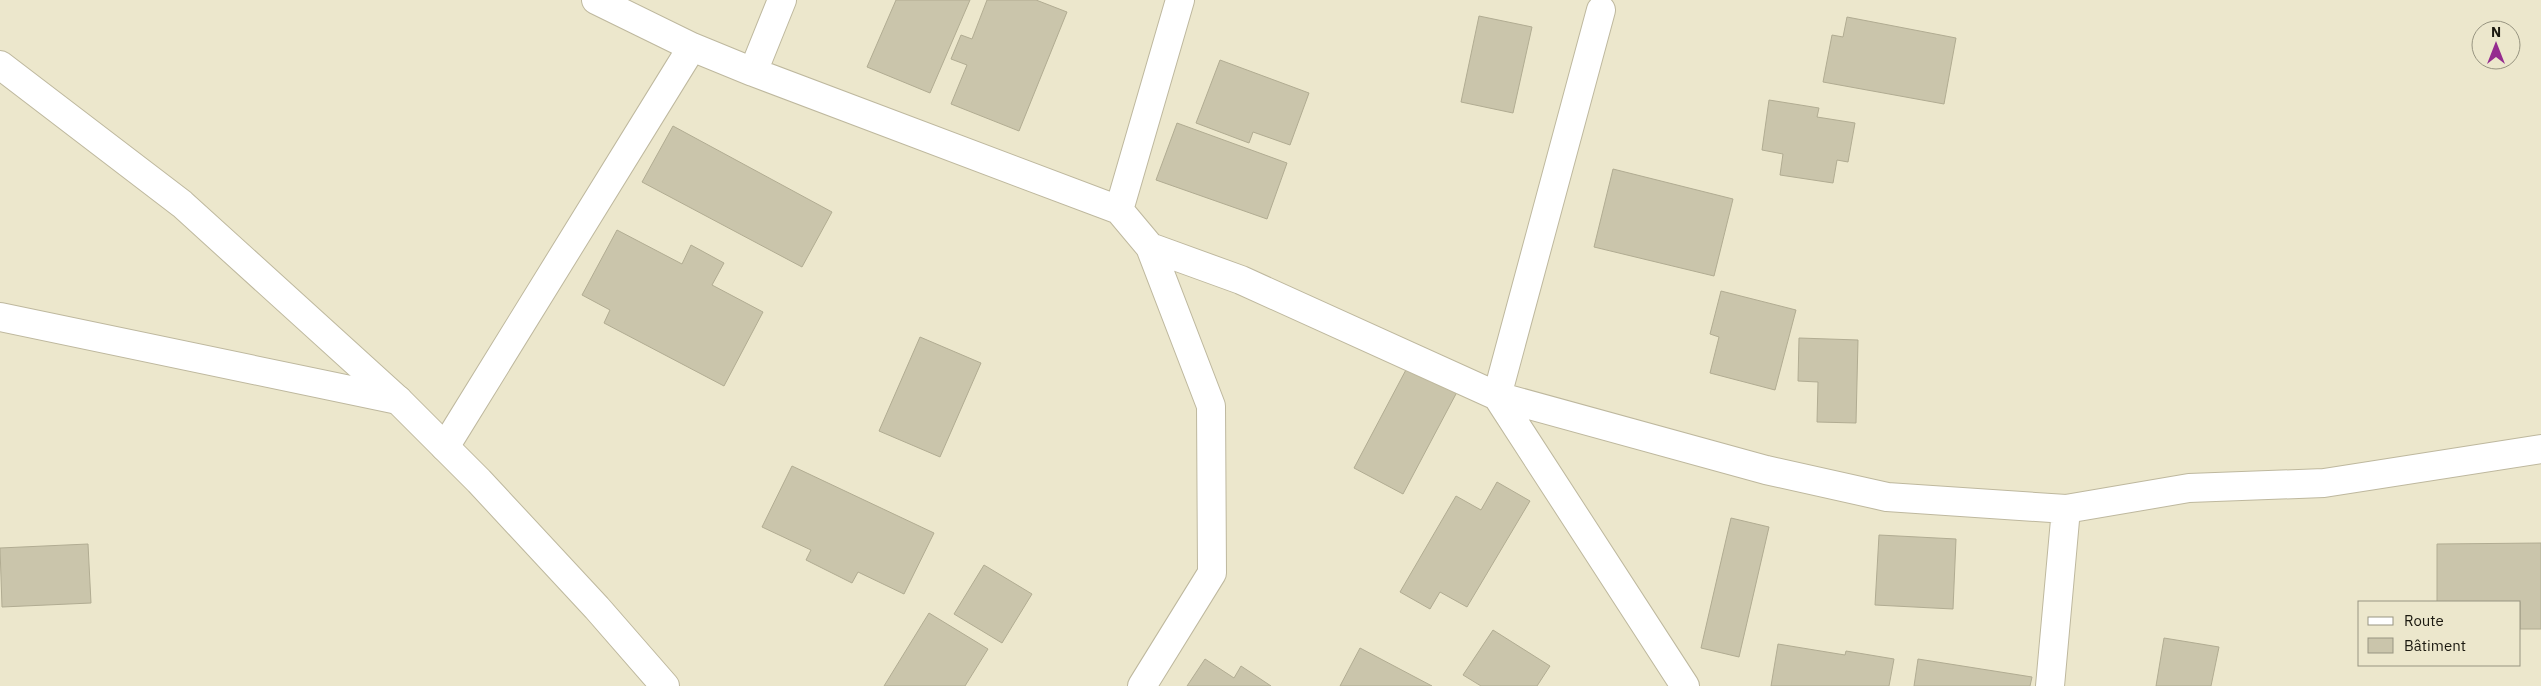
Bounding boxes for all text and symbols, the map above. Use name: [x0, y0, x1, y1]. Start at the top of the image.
north arrow: [2471, 20, 2521, 70]
text: N: [2491, 23, 2501, 41]
legend: [2358, 601, 2521, 666]
text: Route: [2404, 611, 2444, 630]
text: Bâtiment: [2404, 636, 2466, 655]

